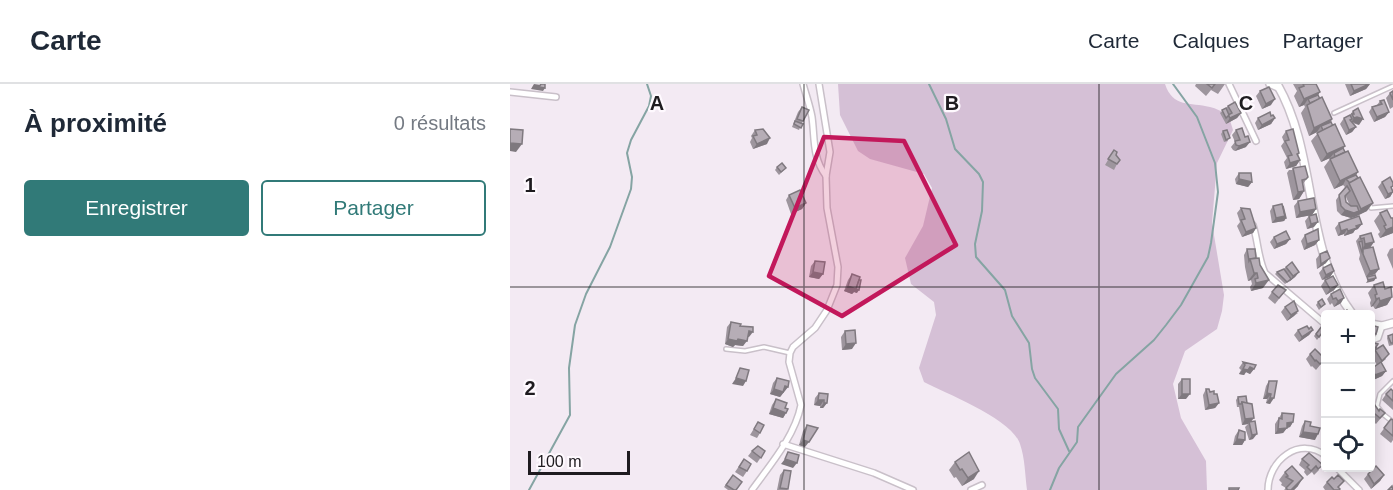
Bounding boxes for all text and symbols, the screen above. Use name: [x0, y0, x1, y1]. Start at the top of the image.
text: Carte: [30, 25, 102, 56]
text: Carte: [1088, 29, 1139, 52]
text: Calques: [1172, 29, 1249, 52]
text: Partager: [1282, 29, 1363, 52]
text: A: [650, 92, 664, 114]
text: B: [945, 92, 959, 114]
text: C: [1239, 92, 1253, 114]
text: À proximité: [24, 108, 167, 138]
text: 0 résultats: [394, 112, 486, 134]
text: 1: [524, 174, 536, 196]
button: Enregistrer: [24, 180, 249, 236]
button: Partager: [261, 180, 486, 236]
map controls: [1321, 310, 1375, 472]
button: +: [1321, 310, 1375, 364]
button: −: [1321, 364, 1375, 418]
text: 2: [524, 377, 536, 399]
button: locate: [1321, 418, 1375, 472]
scale bar: [528, 448, 630, 476]
text: 100 m: [537, 453, 581, 470]

